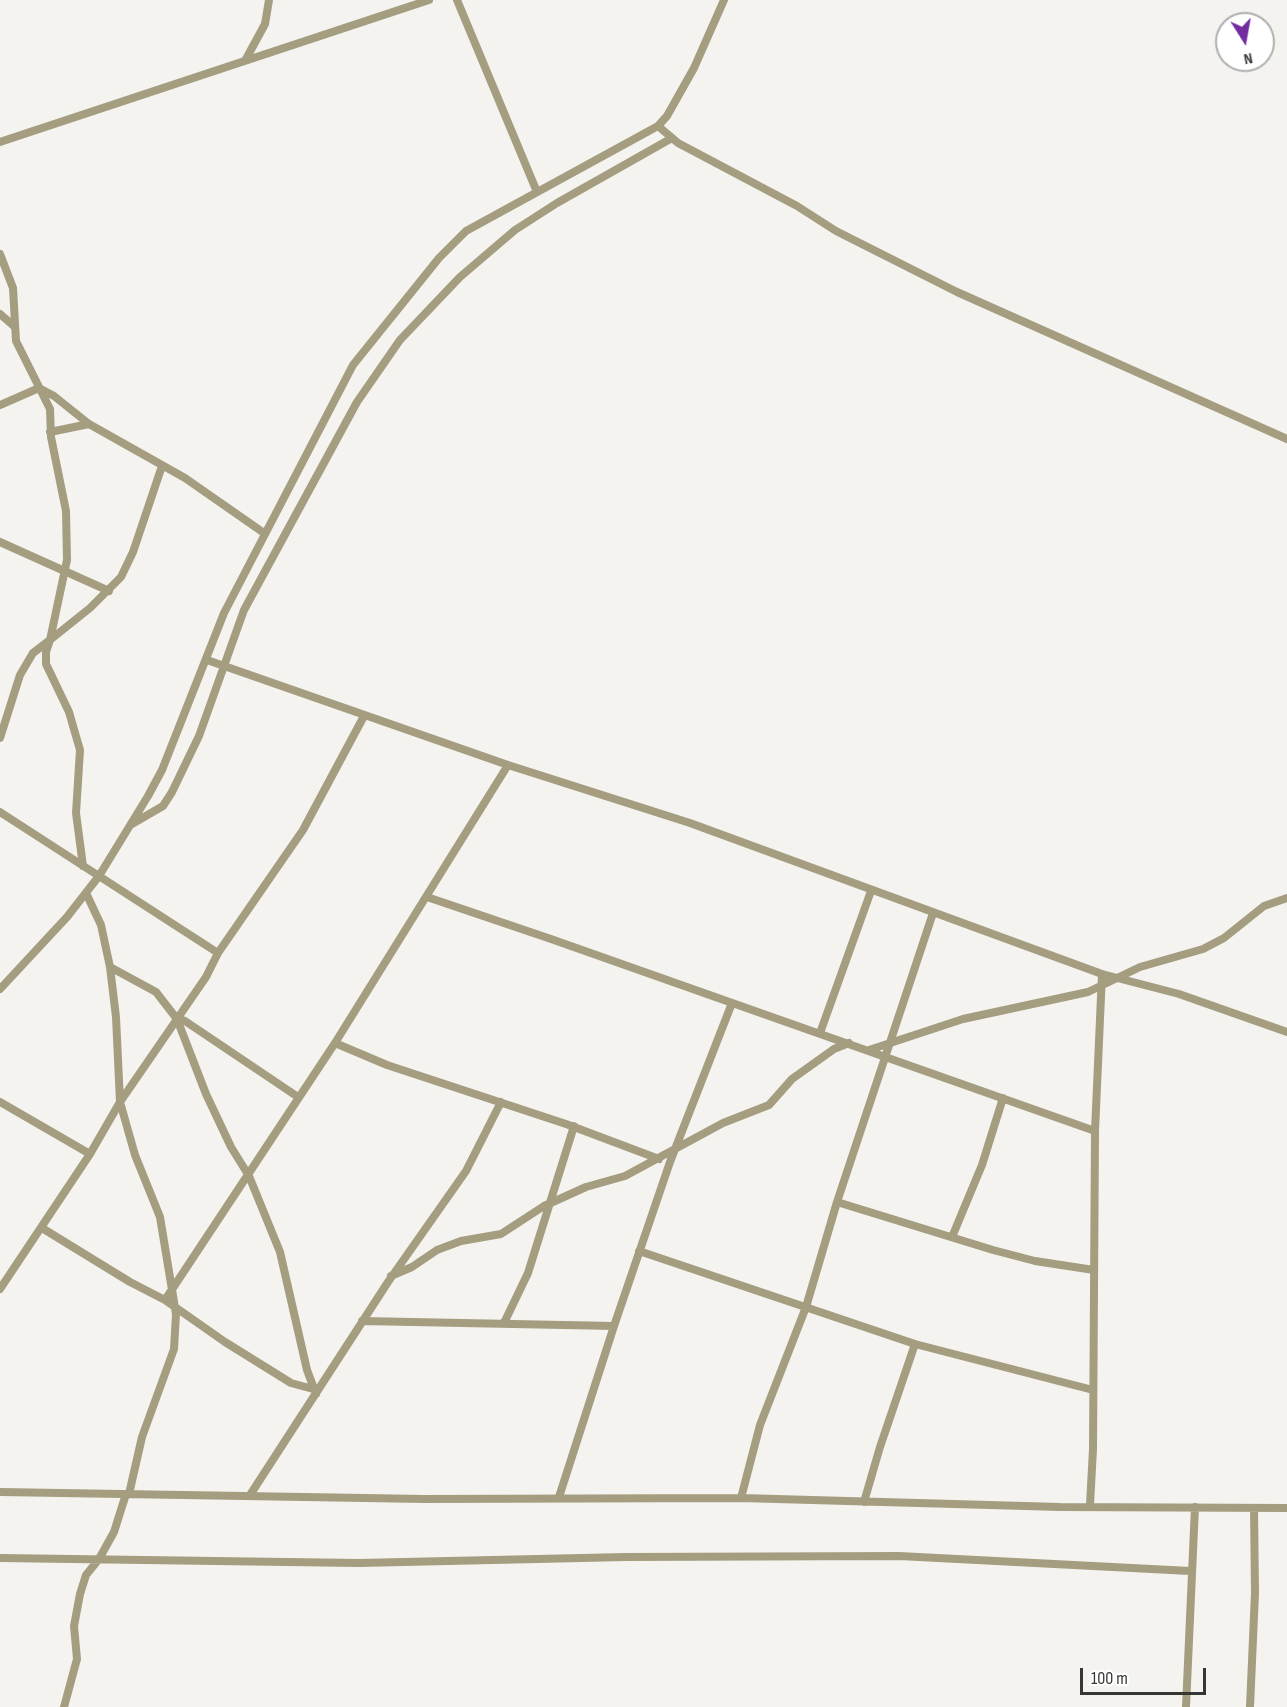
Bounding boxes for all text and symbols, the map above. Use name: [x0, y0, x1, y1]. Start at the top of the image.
north arrow: [1215, 12, 1275, 72]
text: N: [1242, 48, 1254, 68]
scale bar: [1083, 1656, 1209, 1694]
text: 100 m: [1091, 1668, 1128, 1689]

